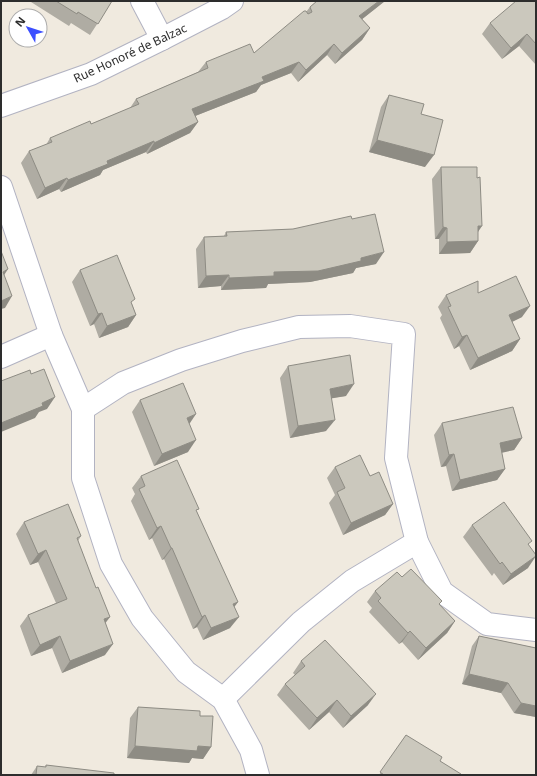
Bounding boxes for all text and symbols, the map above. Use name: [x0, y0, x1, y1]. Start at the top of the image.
north arrow: [8, 8, 48, 48]
text: N: [11, 13, 28, 30]
street label: Rue Honoré de Balzac: [71, 19, 190, 87]

